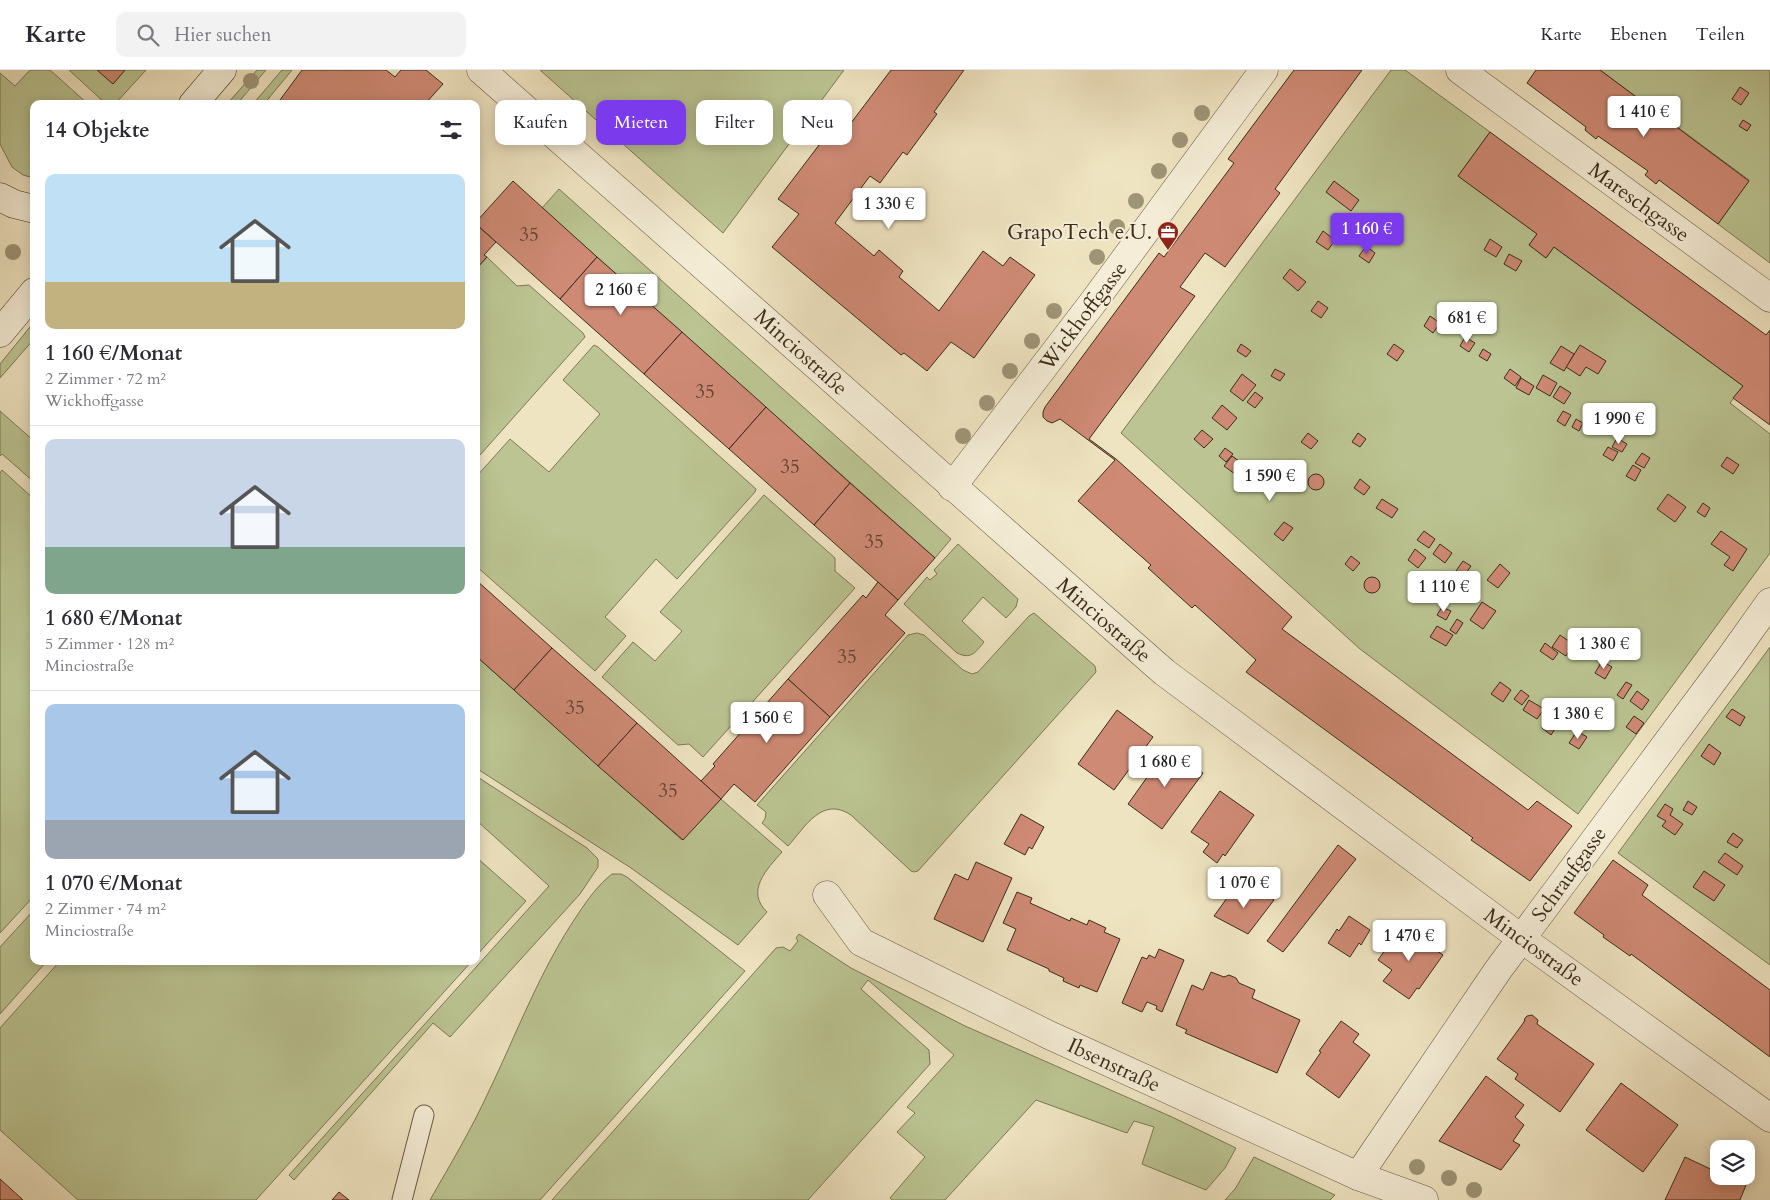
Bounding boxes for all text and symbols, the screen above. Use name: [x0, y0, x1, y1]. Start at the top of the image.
search box: [116, 12, 466, 57]
text: Karte: [25, 18, 86, 51]
icon: search: [134, 21, 162, 49]
text: Hier suchen: [174, 22, 272, 48]
text: Karte: [1540, 22, 1582, 47]
text: Ebenen: [1610, 22, 1668, 47]
text: Teilen: [1696, 22, 1745, 47]
pin: 1 410 €: [1598, 96, 1690, 138]
chip: Kaufen: [495, 100, 586, 145]
chip: Mieten: [596, 100, 686, 145]
chip: Filter: [696, 100, 773, 145]
chip: Neu: [783, 100, 852, 145]
text: 1 410 €: [1619, 101, 1669, 123]
text: 14 Objekte: [45, 116, 150, 145]
icon: filters: [437, 116, 465, 144]
street label: Mareschgasse: [1582, 156, 1695, 249]
pin: 1 330 €: [843, 188, 935, 230]
text: 1 330 €: [864, 193, 914, 215]
icon: home: [210, 206, 300, 296]
pin: 1 160 €: [1321, 212, 1413, 255]
place label: GrapoTech e.U.: [1007, 218, 1152, 247]
text: 1 160 €: [1342, 218, 1392, 240]
office icon: GrapoTech e.U.: [1156, 220, 1180, 251]
house number: 35: [519, 222, 539, 248]
street label: Wickhoffgasse: [1032, 256, 1134, 378]
pin: 2 160 €: [575, 274, 667, 316]
text: 2 160 €: [596, 279, 646, 301]
street label: Minciostraße: [748, 302, 854, 402]
pin: 681 €: [1432, 302, 1502, 344]
text: 681 €: [1448, 307, 1486, 329]
text: 1 160 €/Monat: [45, 339, 182, 368]
text: 2 Zimmer · 72 m²: [45, 368, 166, 390]
house number: 35: [695, 379, 715, 405]
text: Wickhoffgasse: [45, 390, 144, 412]
pin: 1 990 €: [1573, 402, 1665, 445]
text: 1 990 €: [1594, 408, 1644, 430]
house number: 35: [780, 454, 800, 480]
pin: 1 590 €: [1224, 460, 1316, 502]
text: 1 590 €: [1245, 465, 1295, 487]
icon: home: [210, 472, 300, 562]
house number: 35: [864, 529, 884, 555]
pin: 1 110 €: [1398, 570, 1490, 613]
street label: Minciostraße: [1050, 571, 1157, 670]
text: 1 110 €: [1419, 576, 1469, 598]
text: 1 680 €/Monat: [45, 604, 182, 633]
pin: 1 380 €: [1558, 628, 1650, 670]
text: 5 Zimmer · 128 m²: [45, 633, 174, 655]
text: 1 380 €: [1579, 633, 1629, 655]
house number: 35: [837, 644, 857, 670]
text: Minciostraße: [45, 655, 134, 677]
house number: 35: [565, 695, 585, 721]
pin: 1 380 €: [1532, 698, 1624, 740]
pin: 1 560 €: [721, 702, 813, 744]
text: 1 380 €: [1553, 703, 1603, 725]
text: 1 560 €: [742, 707, 792, 729]
icon: home: [210, 737, 300, 827]
pin: 1 680 €: [1119, 746, 1211, 788]
text: 1 680 €: [1140, 751, 1190, 773]
house number: 35: [658, 778, 678, 804]
street label: Schraufgasse: [1525, 821, 1614, 928]
pin: 1 070 €: [1198, 866, 1290, 909]
text: 1 070 €/Monat: [45, 869, 182, 898]
text: 1 070 €: [1219, 872, 1269, 894]
text: 2 Zimmer · 74 m²: [45, 898, 166, 920]
street label: Minciostraße: [1478, 901, 1590, 993]
text: Minciostraße: [45, 920, 134, 942]
pin: 1 470 €: [1363, 920, 1455, 962]
text: 1 470 €: [1384, 925, 1434, 947]
street label: Ibsenstraße: [1063, 1031, 1165, 1100]
map controls: [1710, 1140, 1755, 1185]
button: layers: [1710, 1140, 1755, 1185]

